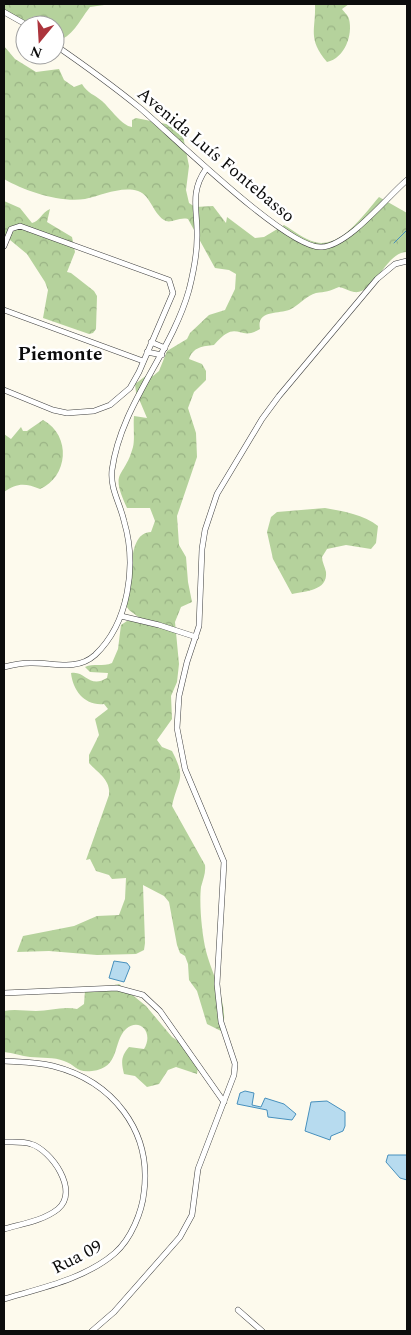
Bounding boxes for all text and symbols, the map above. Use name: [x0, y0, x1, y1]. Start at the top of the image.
north arrow: [15, 15, 65, 65]
text: N: [27, 40, 45, 64]
street label: Avenida Luís Fontebasso: [131, 81, 301, 229]
district label: Piemonte: [18, 340, 102, 369]
street label: Rua 09: [47, 1233, 107, 1281]

